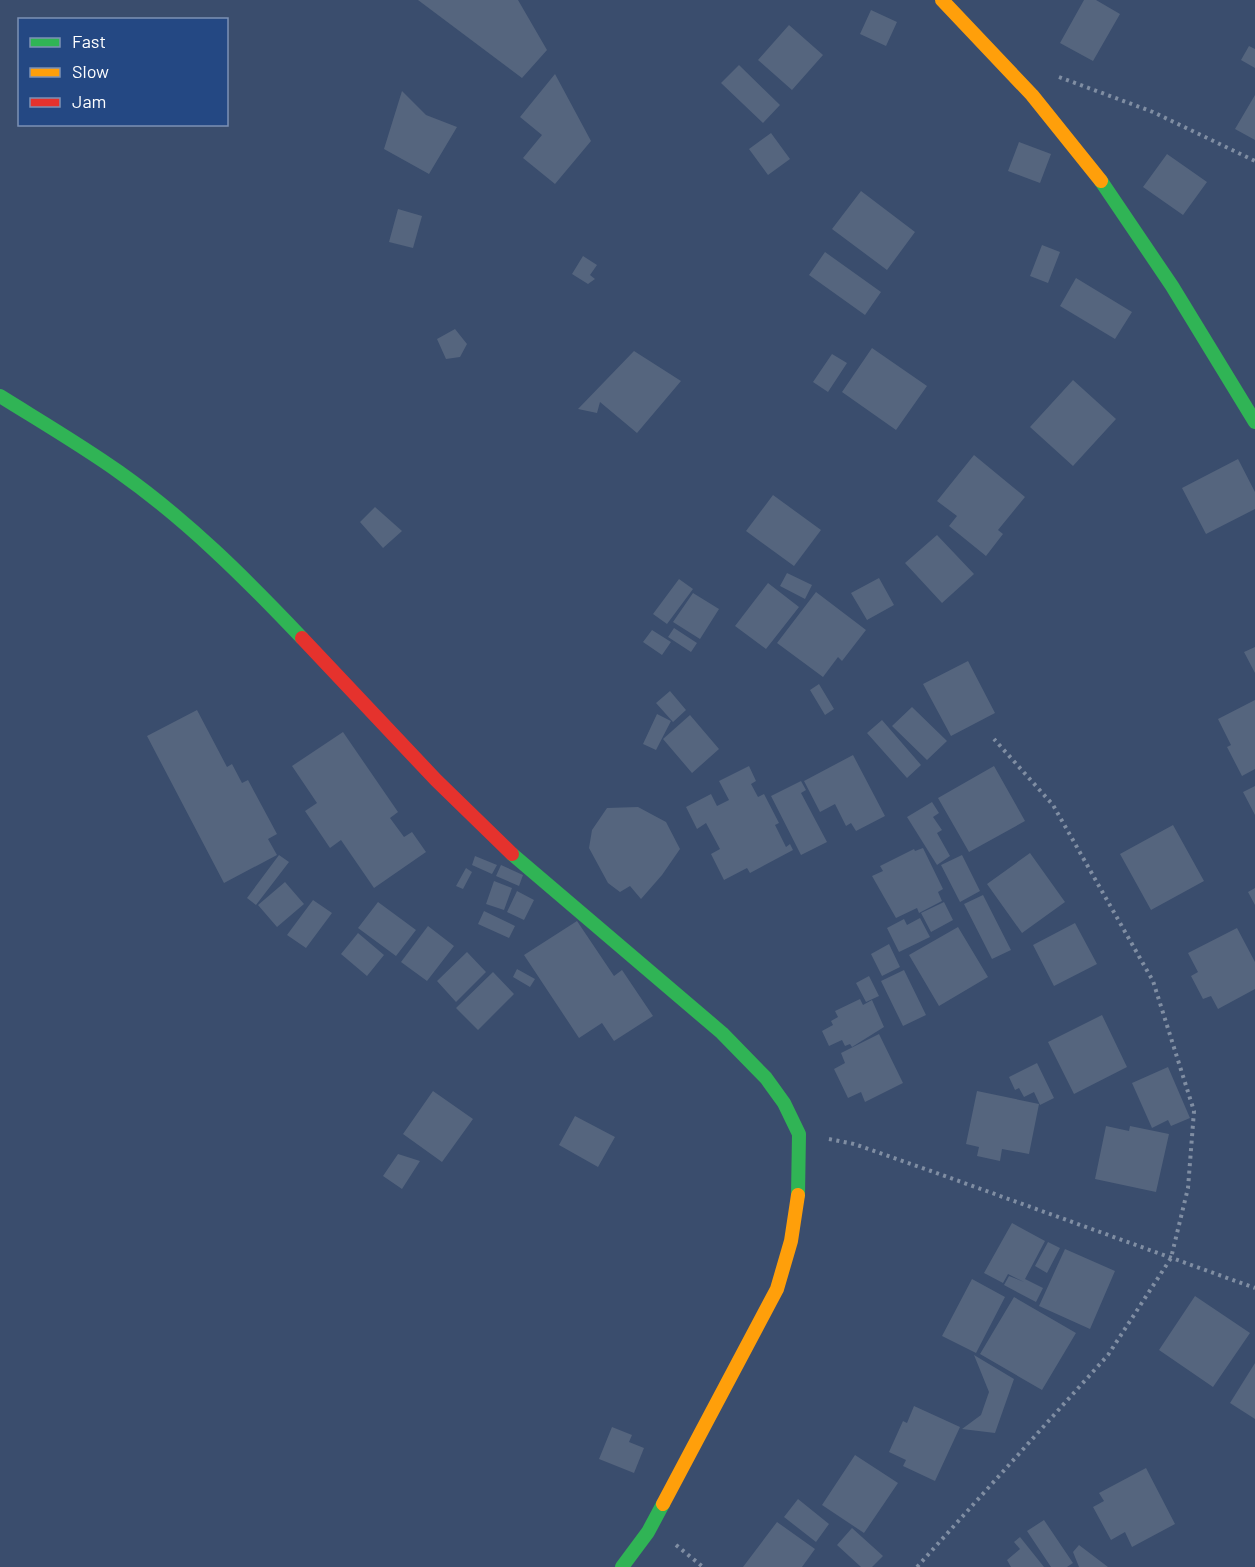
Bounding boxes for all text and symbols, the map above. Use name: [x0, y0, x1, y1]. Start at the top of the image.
legend: [18, 18, 228, 126]
text: Fast: [72, 30, 106, 52]
text: Slow: [72, 60, 109, 82]
text: Jam: [72, 90, 106, 112]

